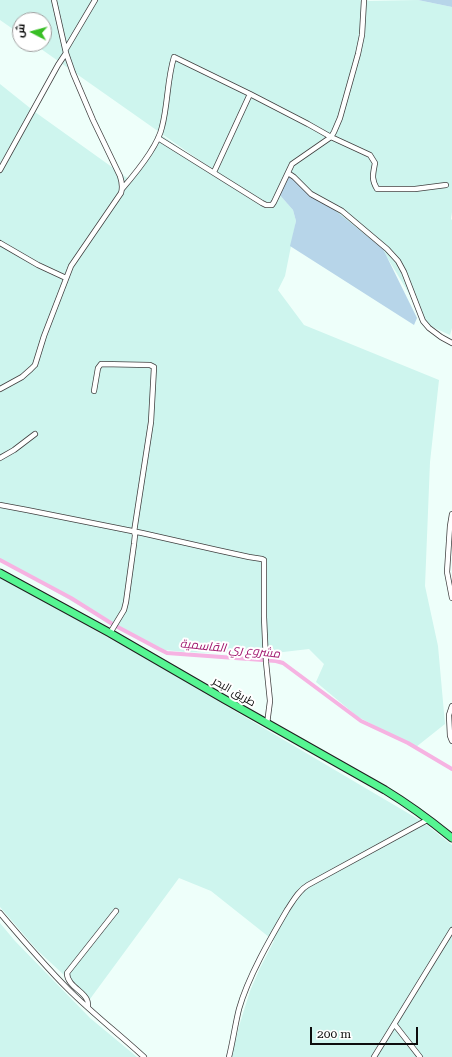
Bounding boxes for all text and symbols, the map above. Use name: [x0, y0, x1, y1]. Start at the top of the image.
north arrow: [12, 12, 52, 52]
text: ش: [13, 23, 28, 39]
water label: مشروع ري القاسمية: [179, 637, 281, 661]
street label: طريق البحر: [210, 675, 258, 709]
scale bar: [312, 1019, 420, 1045]
text: 200 m: [317, 1027, 351, 1041]

